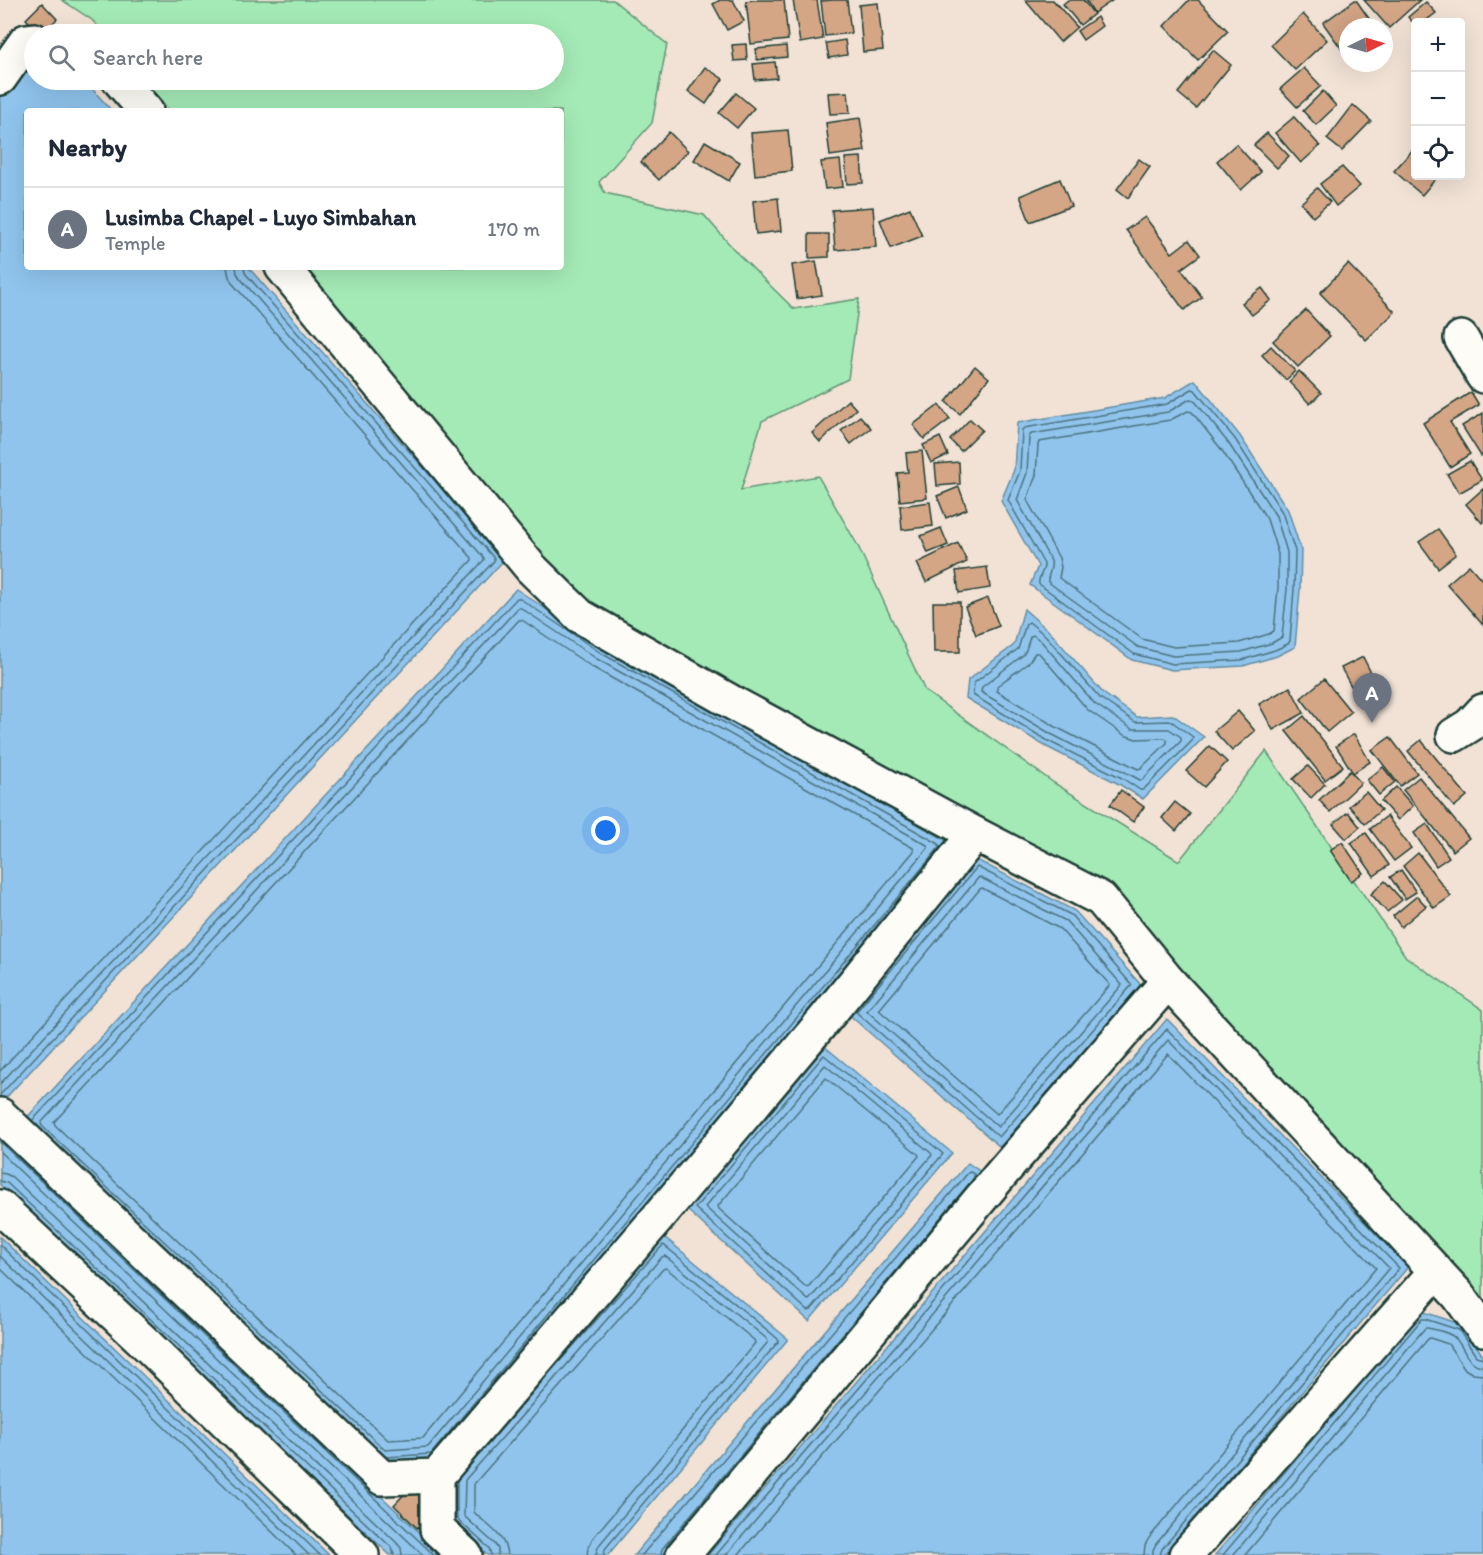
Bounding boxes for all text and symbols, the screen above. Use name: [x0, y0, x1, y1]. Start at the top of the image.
north arrow: [1339, 18, 1393, 72]
map controls: [1411, 18, 1465, 180]
button: +: [1411, 18, 1465, 72]
search box: [24, 24, 564, 90]
icon: search: [45, 41, 78, 74]
text: Search here: [93, 44, 203, 71]
button: −: [1411, 72, 1465, 126]
button: locate: [1411, 126, 1465, 180]
text: Nearby: [48, 131, 127, 163]
text: Lusimba Chapel - Luyo Simbahan: [105, 204, 416, 231]
text: A: [61, 217, 74, 241]
text: 170 m: [487, 217, 540, 241]
text: Temple: [105, 231, 166, 255]
pin: A: [1352, 674, 1392, 723]
your location: [591, 816, 620, 845]

